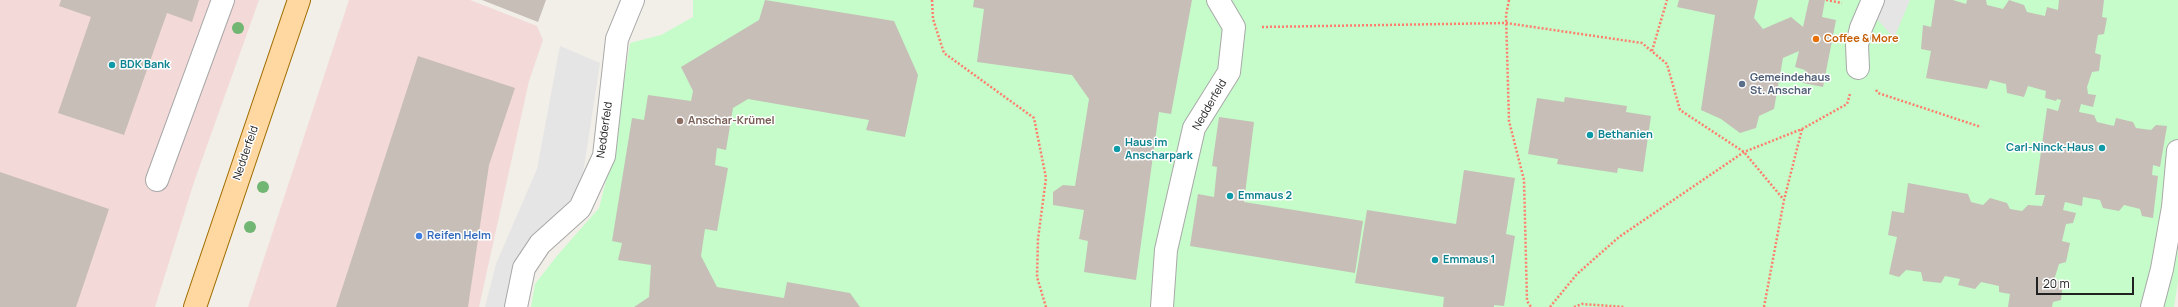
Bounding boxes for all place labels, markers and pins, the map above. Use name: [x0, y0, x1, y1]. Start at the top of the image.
place label: Coffee & More: [1824, 32, 1899, 46]
marker: Coffee & More: [1811, 34, 1821, 44]
place label: BDK Bank: [120, 58, 170, 72]
marker: BDK Bank: [107, 60, 117, 70]
place label: Gemeindehaus St. Anschar: [1750, 71, 1830, 97]
marker: Gemeindehaus St. Anschar: [1737, 79, 1747, 89]
place label: Anschar-Krümel: [688, 114, 775, 128]
marker: Anschar-Krümel: [675, 116, 685, 126]
place label: Bethanien: [1598, 128, 1653, 142]
marker: Bethanien: [1585, 130, 1595, 140]
place label: Haus im Anscharpark: [1125, 136, 1193, 162]
place label: Carl-Ninck-Haus: [2006, 141, 2094, 155]
marker: Carl-Ninck-Haus: [2097, 143, 2107, 153]
marker: Haus im Anscharpark: [1112, 144, 1122, 154]
place label: Emmaus 2: [1238, 189, 1292, 203]
marker: Emmaus 2: [1225, 191, 1235, 201]
place label: Reifen Helm: [427, 229, 491, 243]
marker: Reifen Helm: [414, 231, 424, 241]
place label: Emmaus 1: [1443, 253, 1495, 267]
marker: Emmaus 1: [1430, 255, 1440, 265]

